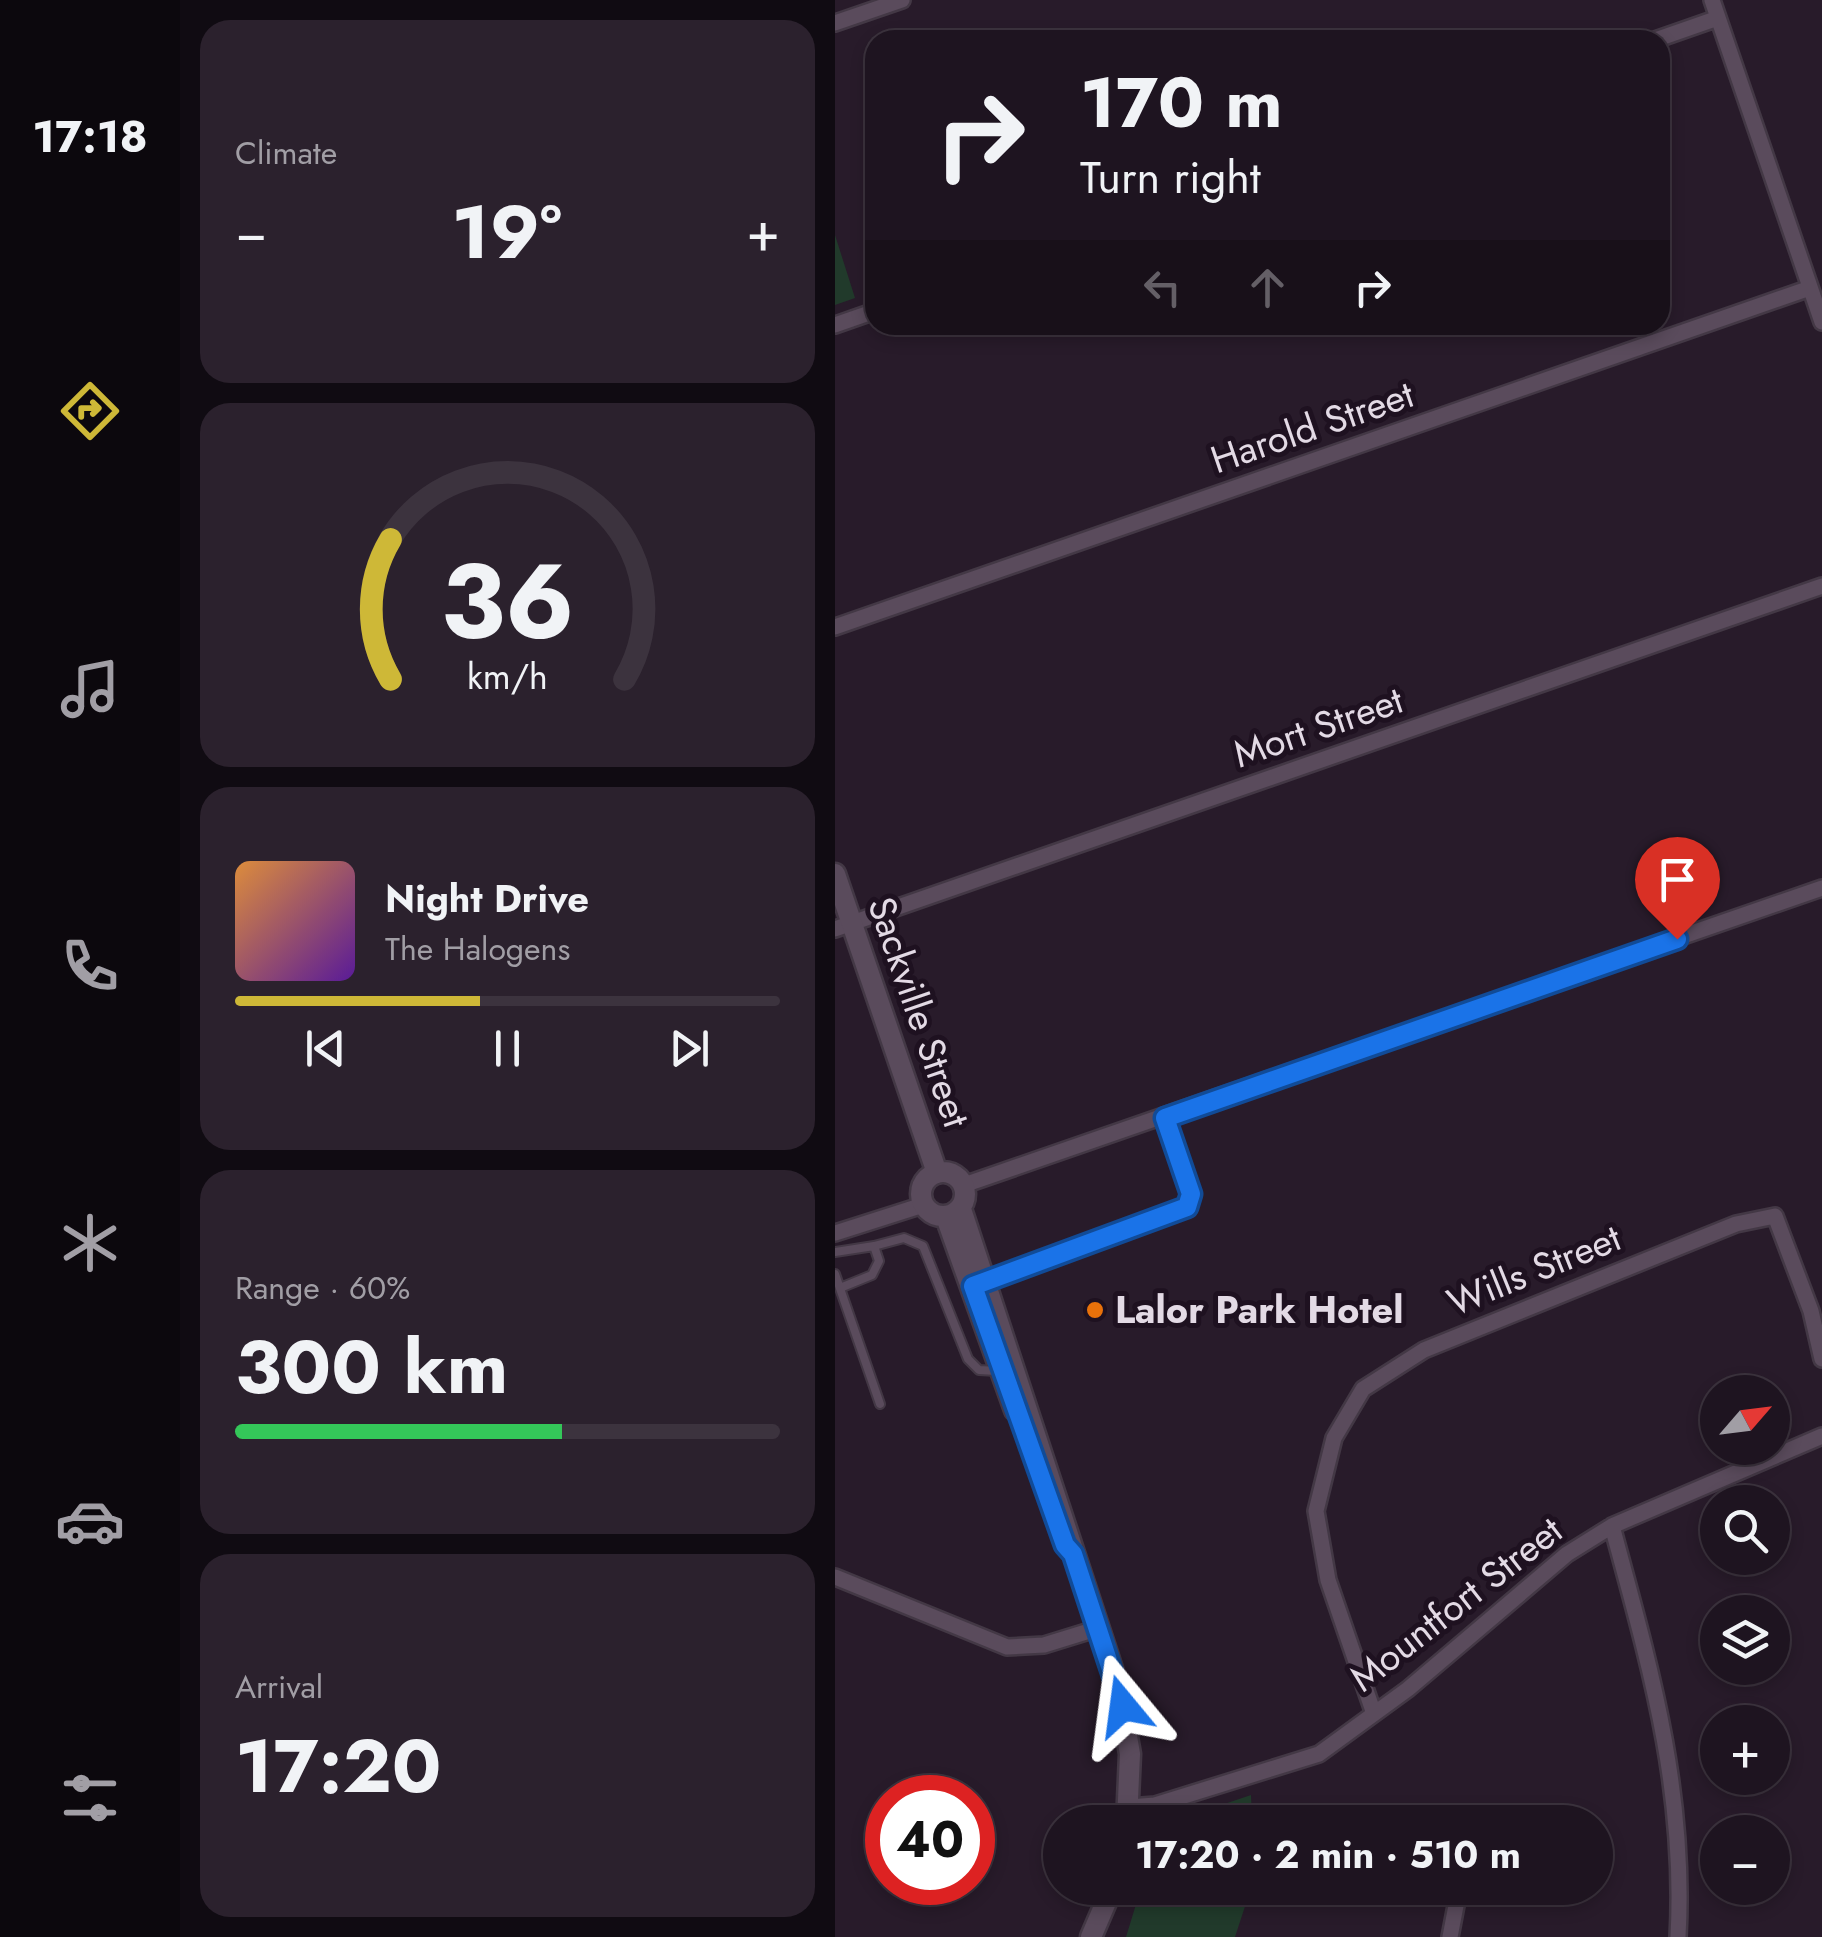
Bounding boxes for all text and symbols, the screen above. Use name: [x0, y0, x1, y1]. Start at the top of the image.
text: 170 m: [1080, 52, 1283, 153]
icon: right: [915, 70, 1045, 200]
text: 17:18: [32, 104, 148, 169]
text: Climate: [235, 130, 337, 176]
text: Turn right: [1080, 145, 1261, 210]
text: 19°: [451, 178, 562, 286]
text: −: [235, 192, 267, 272]
text: +: [746, 192, 780, 272]
icon: left: [1135, 260, 1190, 315]
icon: ahead: [1240, 260, 1295, 315]
icon: right: [1345, 260, 1400, 315]
street label: Harold Street: [1203, 366, 1421, 487]
icon: directions: [55, 376, 125, 446]
text: 36: [440, 526, 575, 676]
text: km/h: [467, 651, 548, 702]
icon: music: [55, 654, 125, 724]
street label: Mort Street: [1226, 672, 1410, 781]
pin: [1635, 837, 1720, 940]
icon: arrive: [1650, 852, 1705, 907]
text: Night Drive: [385, 871, 589, 926]
street label: Sackville Street: [854, 889, 985, 1134]
text: The Halogens: [385, 926, 570, 972]
icon: phone: [55, 931, 125, 1001]
icon: previous: [298, 1021, 353, 1076]
icon: pause: [480, 1021, 535, 1076]
icon: next: [662, 1021, 717, 1076]
icon: climate: [55, 1208, 125, 1278]
street label: Wills Street: [1439, 1210, 1629, 1329]
text: Range · 60%: [235, 1265, 410, 1311]
place label: Lalor Park Hotel: [1115, 1282, 1404, 1337]
marker: Lalor Park Hotel: [1084, 1299, 1106, 1321]
text: 300 km: [235, 1313, 508, 1421]
north arrow: [1700, 1375, 1790, 1465]
map controls: [1700, 1375, 1790, 1905]
button: search: [1700, 1485, 1790, 1575]
icon: car: [55, 1486, 125, 1556]
street label: Mountfort Street: [1338, 1503, 1574, 1704]
button: layers: [1700, 1595, 1790, 1685]
position arrow: [1071, 1654, 1175, 1758]
text: Arrival: [235, 1664, 323, 1710]
button: +: [1700, 1705, 1790, 1795]
text: 17:20: [235, 1712, 441, 1820]
icon: filters: [55, 1763, 125, 1833]
speed limit sign: 40: [865, 1775, 995, 1905]
button: −: [1700, 1815, 1790, 1905]
text: 17:20 · 2 min · 510 m: [1135, 1827, 1521, 1882]

